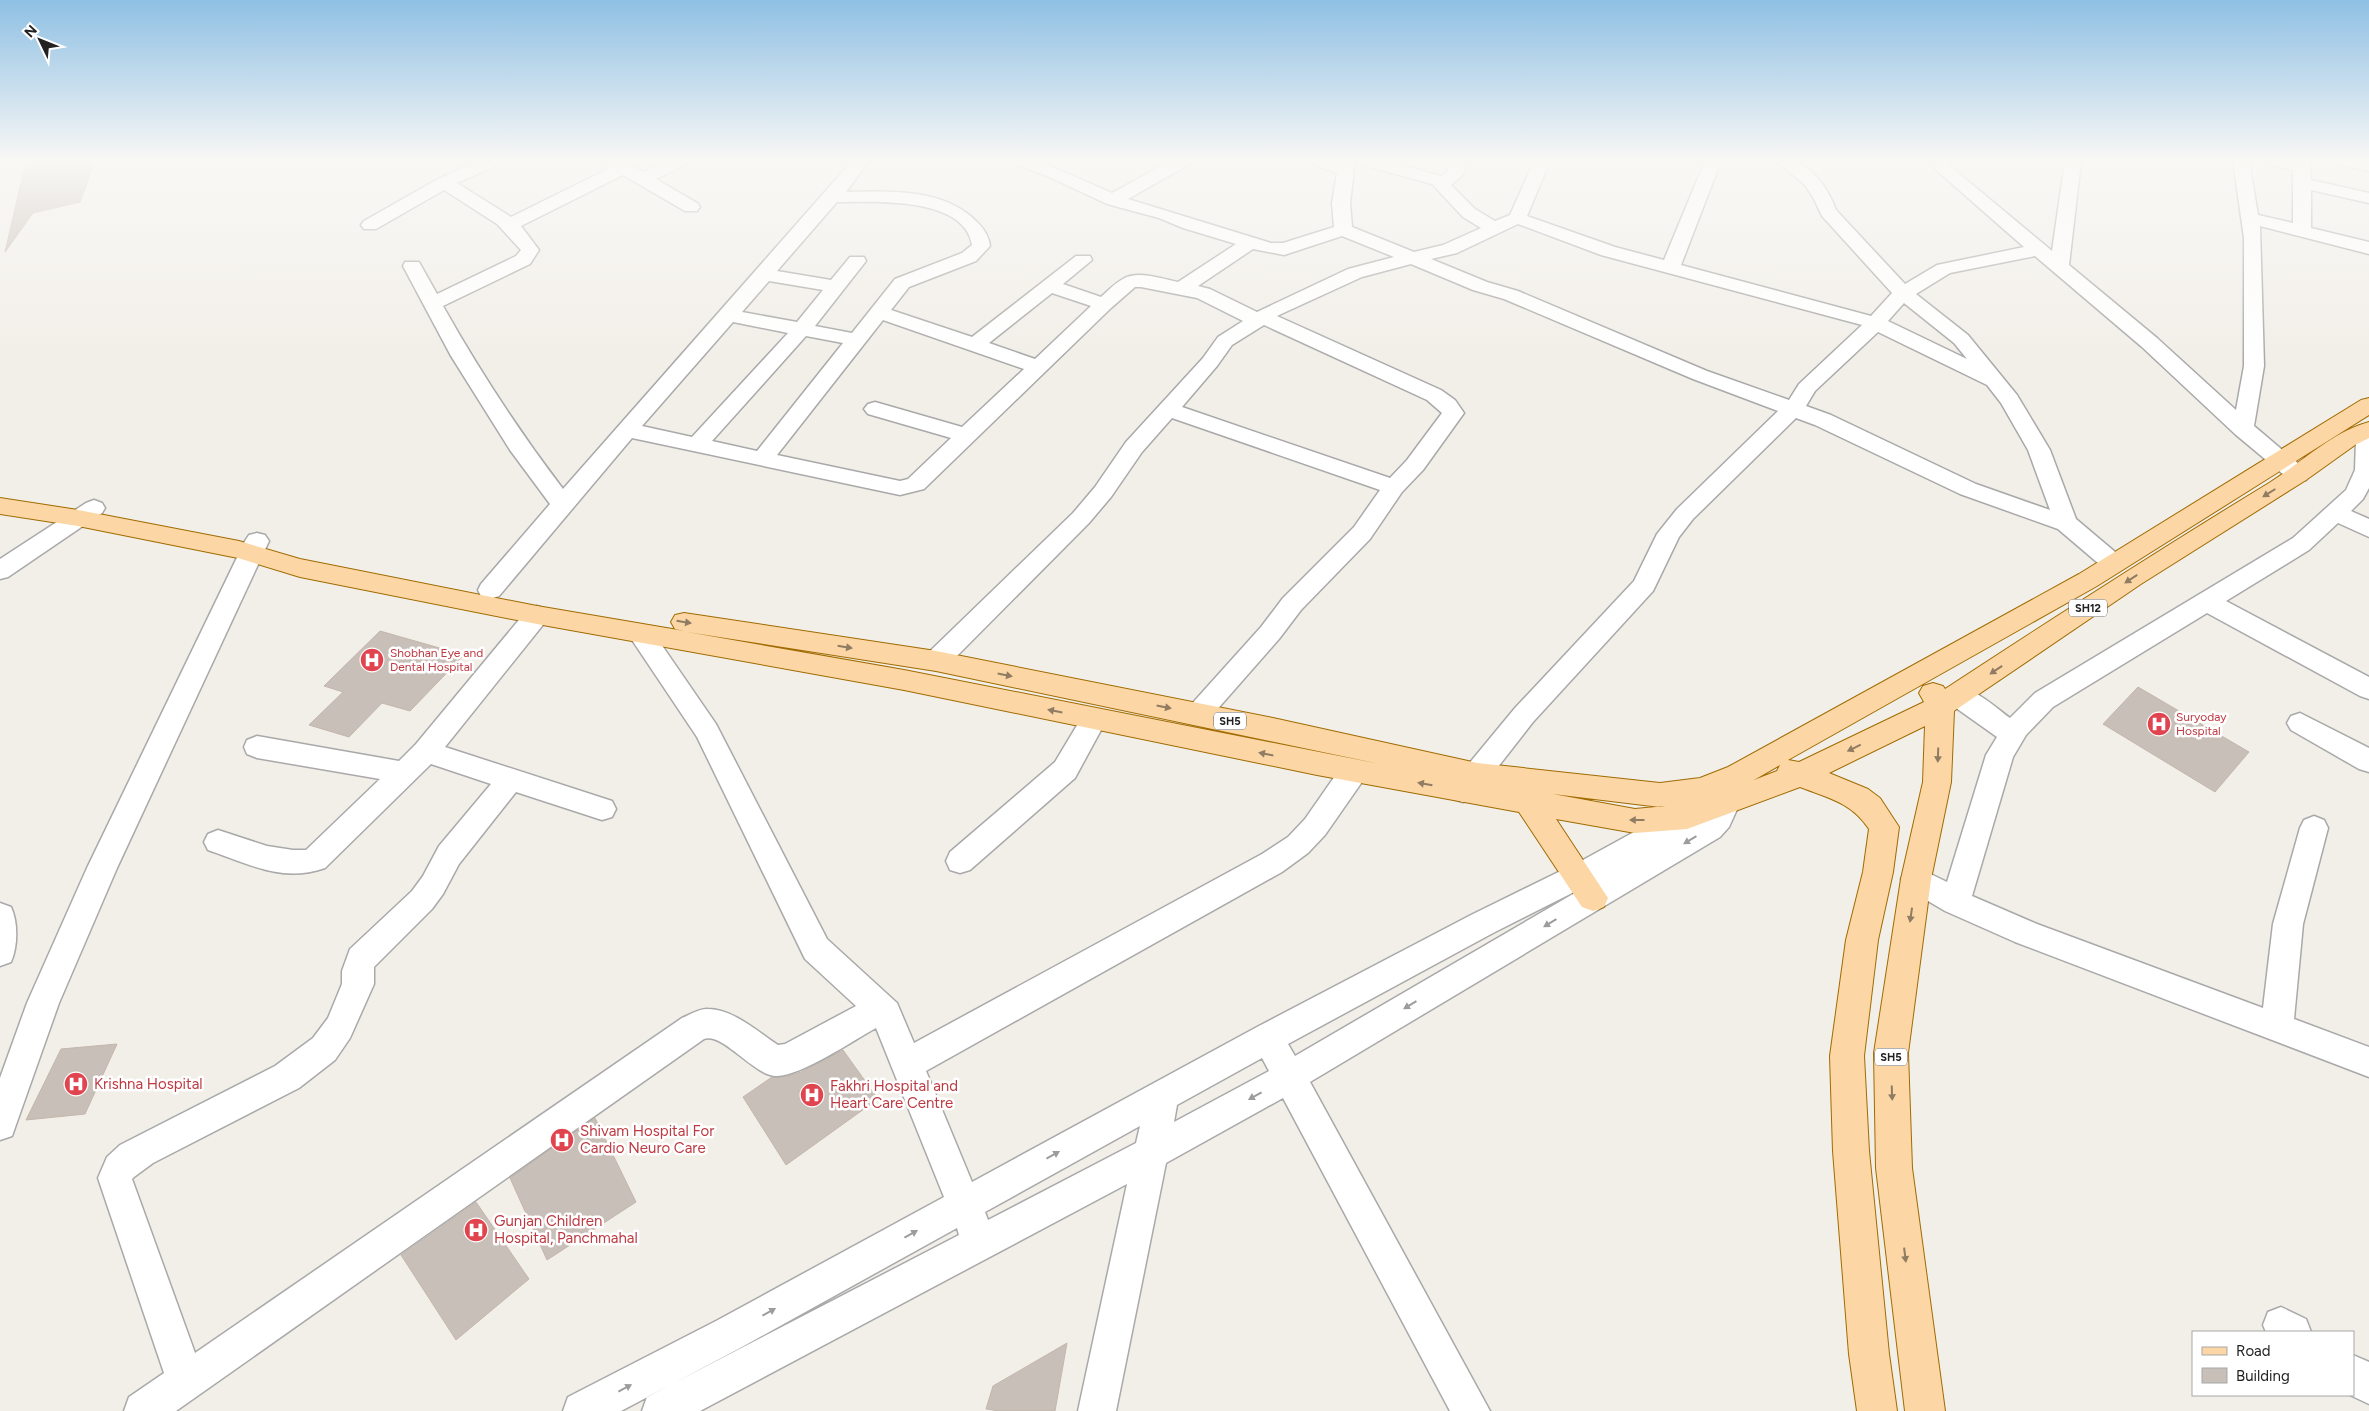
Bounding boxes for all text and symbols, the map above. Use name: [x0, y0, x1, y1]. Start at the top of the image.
north arrow: [15, 15, 65, 65]
text: N: [21, 22, 41, 41]
one-way arrow: [2262, 488, 2276, 497]
one-way arrow: [2124, 574, 2138, 584]
road number: SH12: [2069, 600, 2107, 616]
one-way arrow: [676, 618, 692, 626]
one-way arrow: [837, 643, 853, 651]
place label: Shobhan Eye and Dental Hospital: [390, 646, 483, 674]
hospital icon: Shobhan Eye and Dental Hospital: [359, 647, 385, 673]
one-way arrow: [1990, 665, 2003, 675]
one-way arrow: [997, 671, 1012, 679]
one-way arrow: [1156, 703, 1171, 711]
one-way arrow: [1048, 707, 1063, 715]
place label: Suryoday Hospital: [2176, 710, 2227, 738]
hospital icon: Suryoday Hospital: [2146, 711, 2172, 737]
road number: SH5: [1214, 712, 1246, 729]
one-way arrow: [1847, 744, 1861, 752]
one-way arrow: [1933, 747, 1941, 763]
one-way arrow: [1257, 750, 1273, 758]
one-way arrow: [1417, 780, 1433, 788]
one-way arrow: [1629, 816, 1645, 824]
one-way arrow: [1684, 836, 1697, 845]
one-way arrow: [1907, 907, 1915, 923]
one-way arrow: [1544, 918, 1557, 927]
one-way arrow: [1404, 1001, 1417, 1010]
road number: SH5: [1875, 1048, 1907, 1066]
hospital icon: Krishna Hospital: [63, 1071, 89, 1097]
place label: Krishna Hospital: [94, 1075, 203, 1093]
place label: Fakhri Hospital and Heart Care Centre: [830, 1077, 958, 1112]
hospital icon: Fakhri Hospital and Heart Care Centre: [799, 1082, 825, 1108]
one-way arrow: [1888, 1085, 1896, 1101]
one-way arrow: [1248, 1092, 1262, 1100]
place label: Shivam Hospital For Cardio Neuro Care: [580, 1122, 714, 1157]
hospital icon: Shivam Hospital For Cardio Neuro Care: [549, 1127, 575, 1153]
one-way arrow: [1046, 1151, 1061, 1159]
place label: Gunjan Children Hospital, Panchmahal: [494, 1212, 638, 1247]
hospital icon: Gunjan Children Hospital, Panchmahal: [463, 1217, 489, 1243]
one-way arrow: [904, 1229, 918, 1238]
one-way arrow: [1901, 1247, 1909, 1263]
one-way arrow: [762, 1308, 776, 1316]
legend: [2192, 1331, 2354, 1396]
text: Road: [2236, 1342, 2271, 1360]
text: Building: [2236, 1367, 2290, 1385]
one-way arrow: [618, 1384, 633, 1392]

